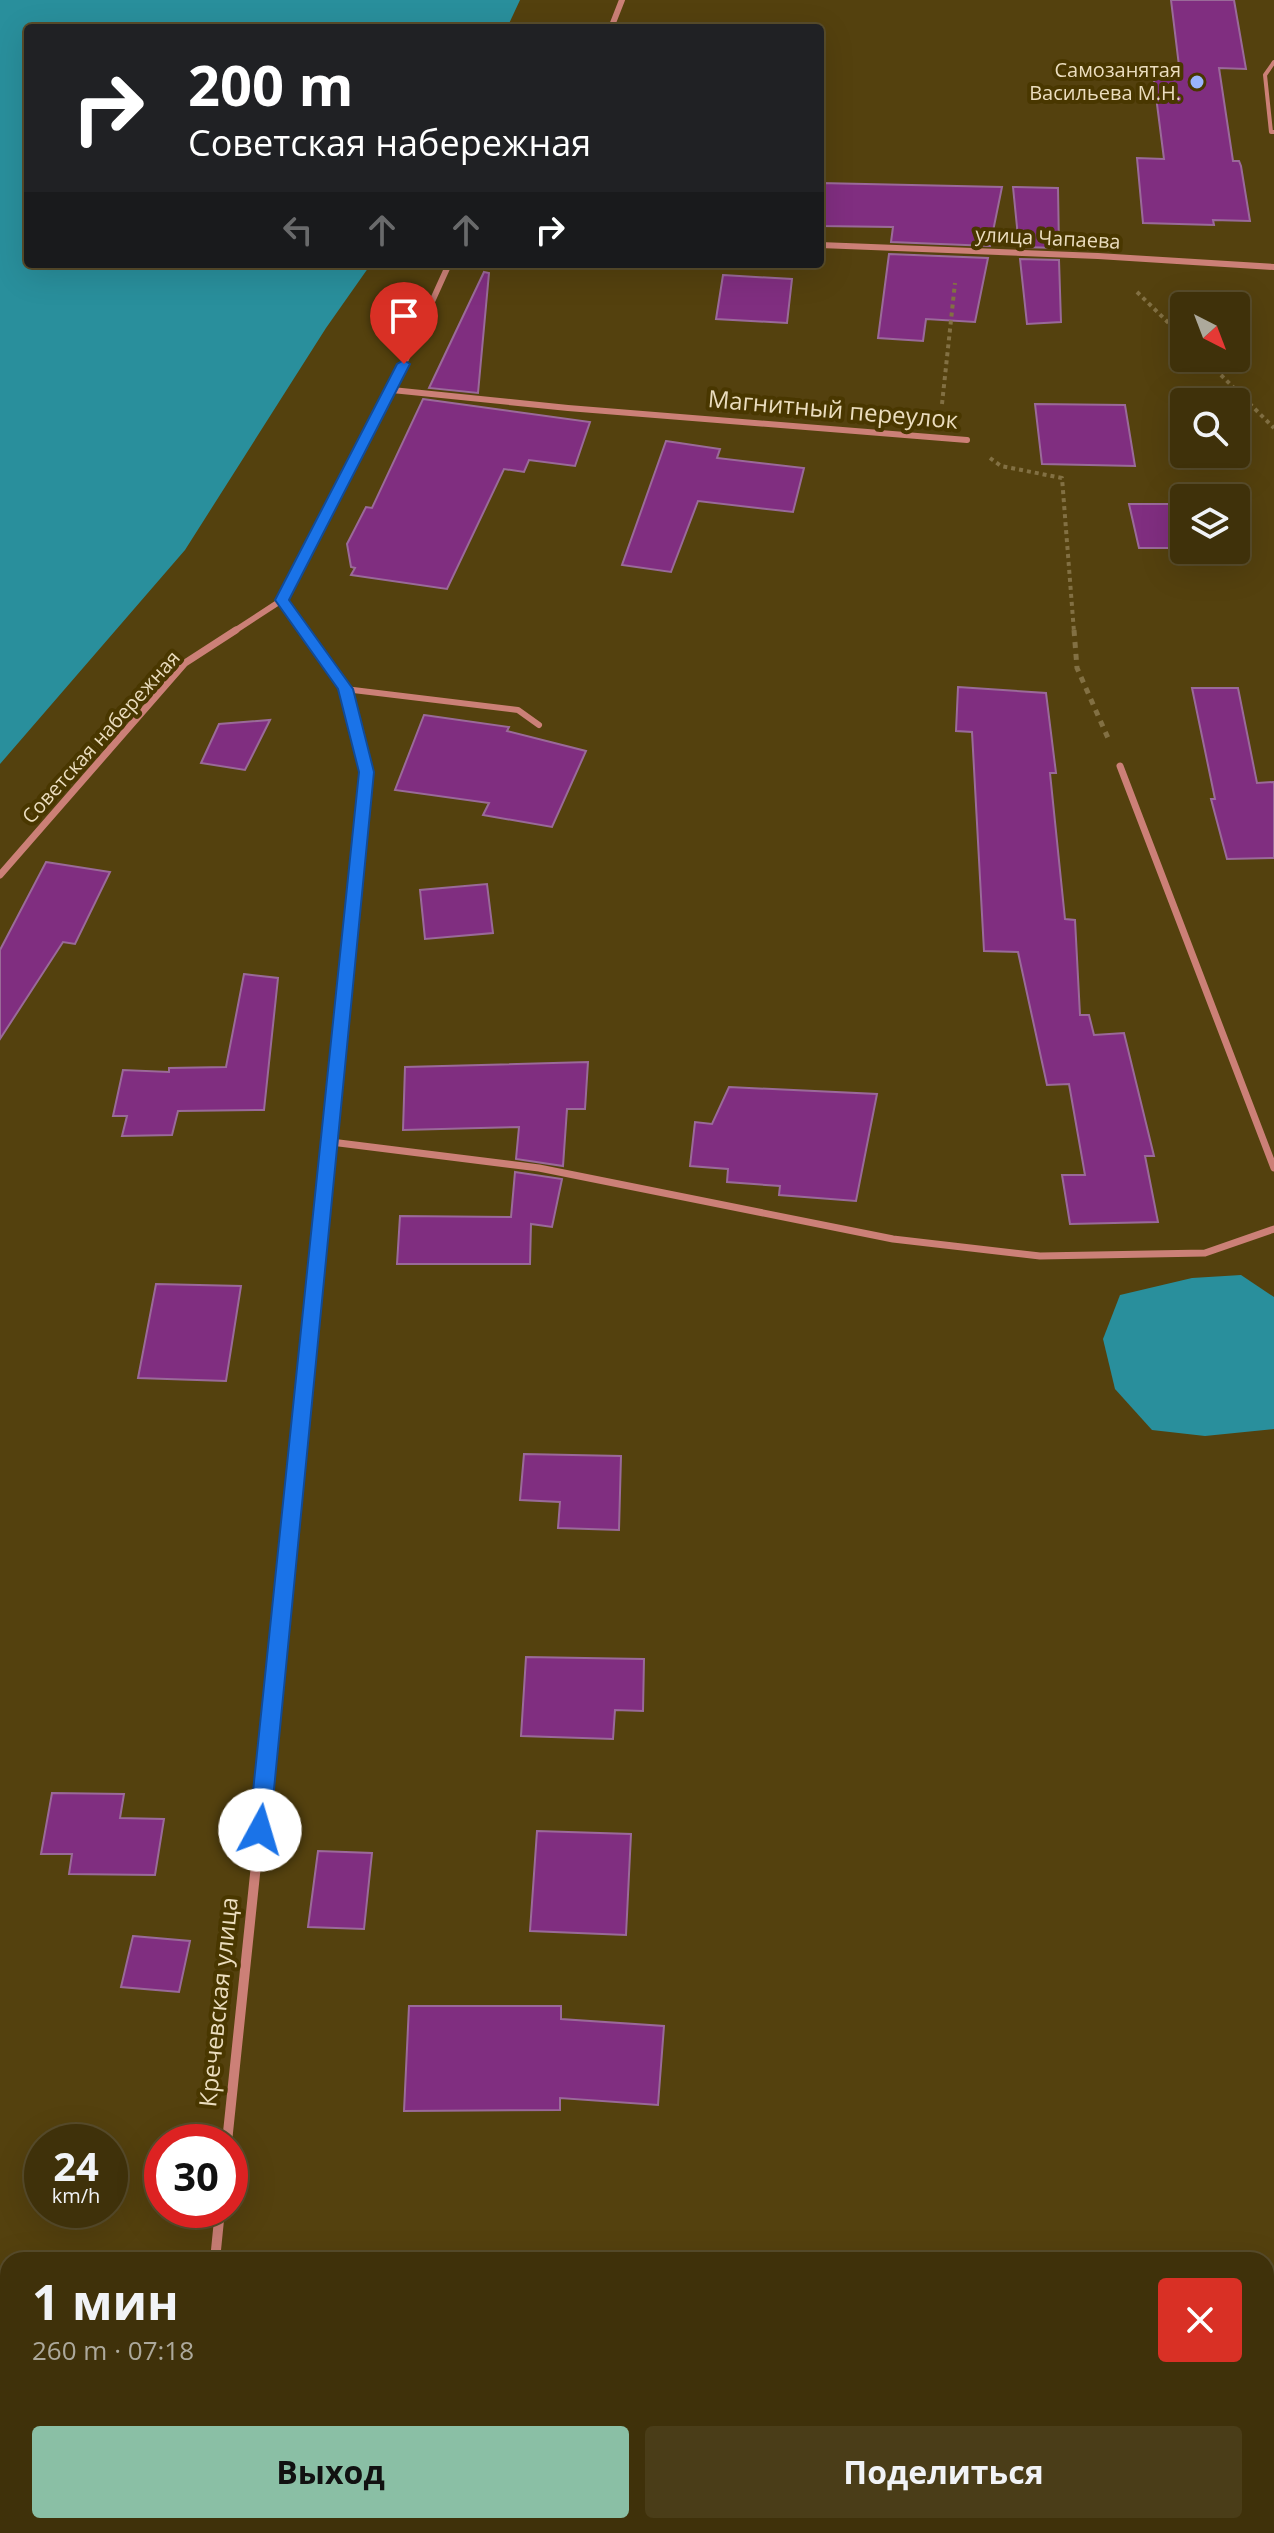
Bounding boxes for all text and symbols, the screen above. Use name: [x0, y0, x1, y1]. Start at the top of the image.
text: 200 m: [188, 46, 354, 122]
icon: right: [56, 56, 160, 160]
place label: Самозанятая Васильева М.Н.: [1029, 56, 1181, 106]
marker: Самозанятая Васильева М.Н.: [1188, 73, 1206, 91]
text: Советская набережная: [188, 118, 591, 167]
icon: left: [276, 208, 320, 252]
icon: ahead: [360, 208, 404, 252]
icon: ahead: [444, 208, 488, 252]
icon: right: [528, 208, 572, 252]
street label: улица Чапаева: [975, 220, 1121, 255]
pin: [370, 282, 438, 364]
north arrow: [1170, 292, 1250, 372]
map controls: [1170, 292, 1250, 564]
icon: arrive: [382, 294, 426, 338]
street label: Магнитный переулок: [707, 381, 960, 436]
button: search: [1170, 388, 1250, 468]
button: layers: [1170, 484, 1250, 564]
street label: Советская набережная: [16, 644, 186, 829]
position arrow: [218, 1788, 302, 1872]
street label: Кречевская улица: [190, 1895, 245, 2108]
speed limit sign: 30: [144, 2124, 248, 2228]
text: 24: [53, 2138, 99, 2193]
text: km/h: [52, 2182, 100, 2209]
text: 1 мин: [32, 2269, 179, 2334]
button: close: [1158, 2278, 1242, 2362]
text: 260 m · 07:18: [32, 2332, 194, 2368]
button: Выход: [32, 2426, 629, 2518]
button: Поделиться: [645, 2426, 1242, 2518]

